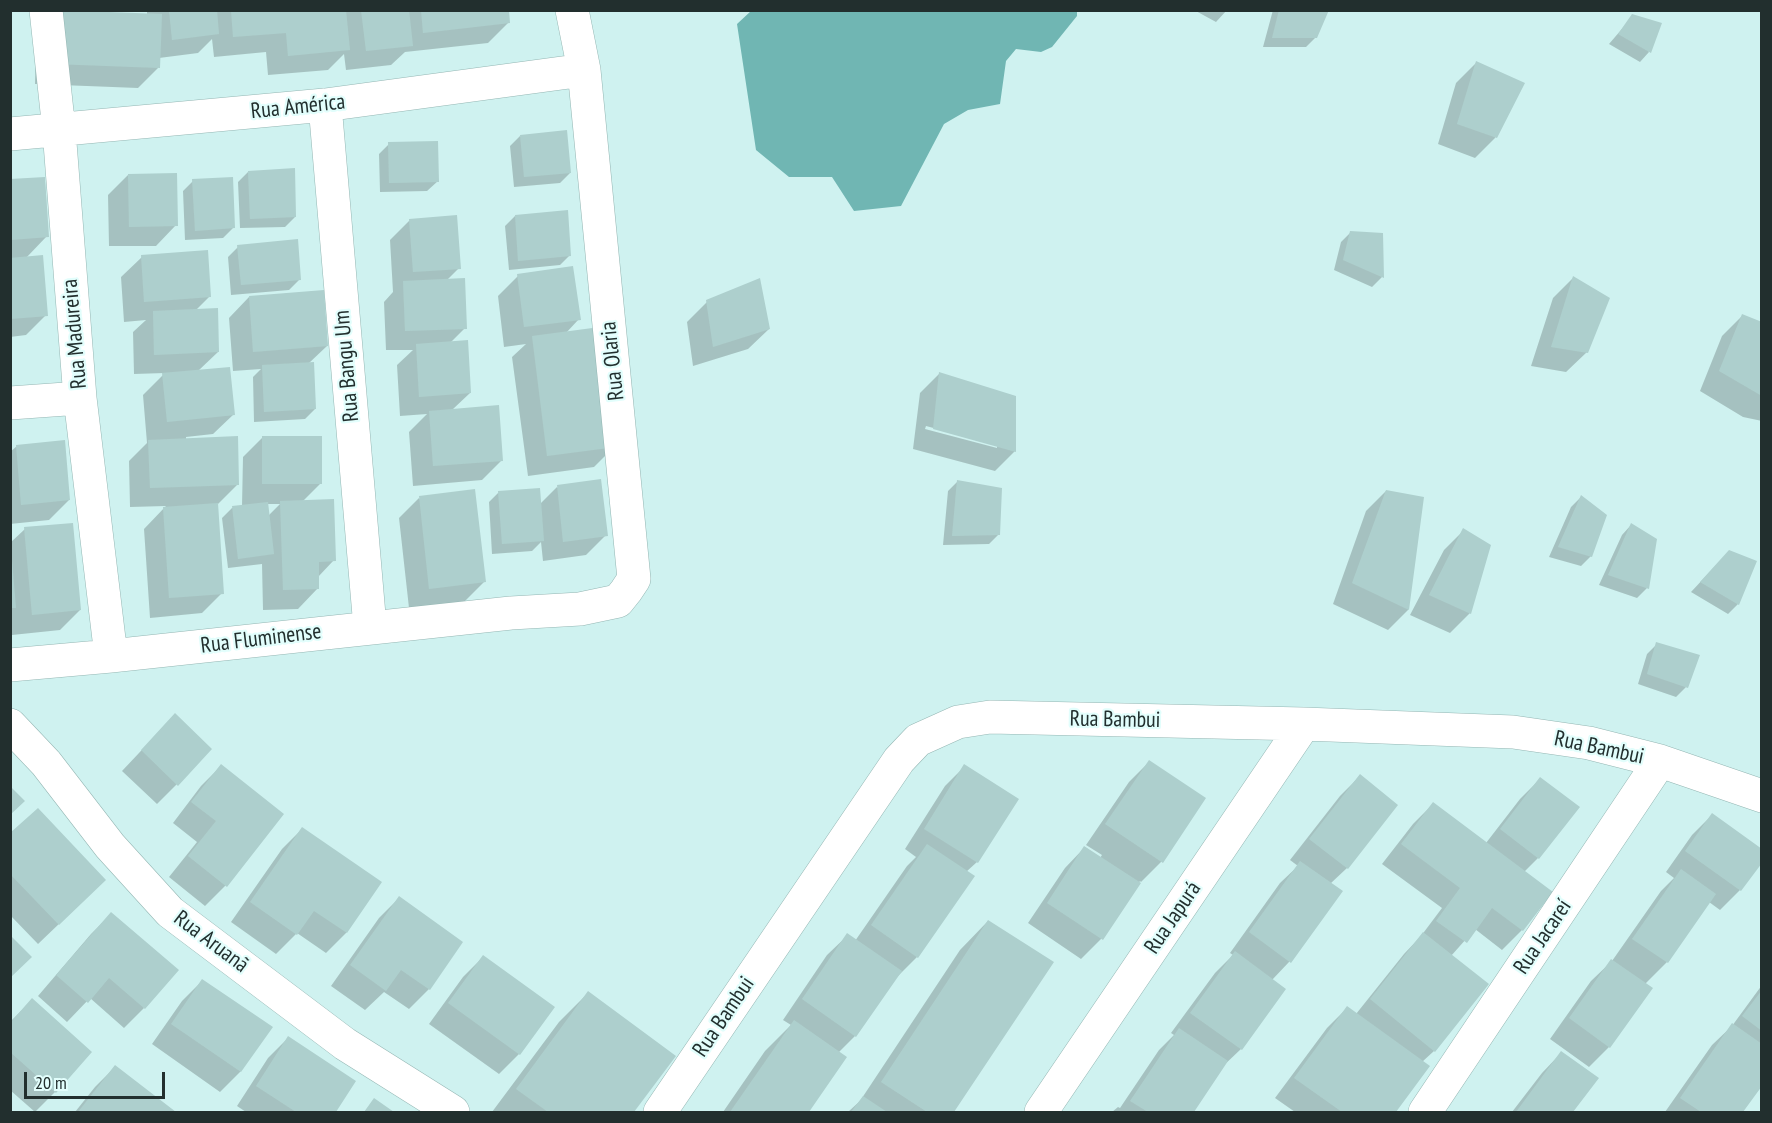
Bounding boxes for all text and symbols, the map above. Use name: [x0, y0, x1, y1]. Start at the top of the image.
street label: Rua América: [249, 89, 347, 125]
street label: Rua Madureira: [57, 278, 93, 390]
street label: Rua Bangu Um: [329, 309, 365, 423]
street label: Rua Olaria: [596, 320, 630, 402]
street label: Rua Fluminense: [199, 619, 323, 659]
street label: Rua Bambui: [1069, 706, 1161, 734]
street label: Rua Bambui: [1552, 726, 1646, 770]
street label: Rua Japurá: [1139, 877, 1207, 959]
street label: Rua Jacareí: [1509, 895, 1577, 979]
street label: Rua Aruanã: [168, 905, 254, 979]
street label: Rua Bambui: [688, 972, 760, 1062]
scale bar: [27, 1060, 168, 1098]
text: 20 m: [35, 1071, 67, 1094]

